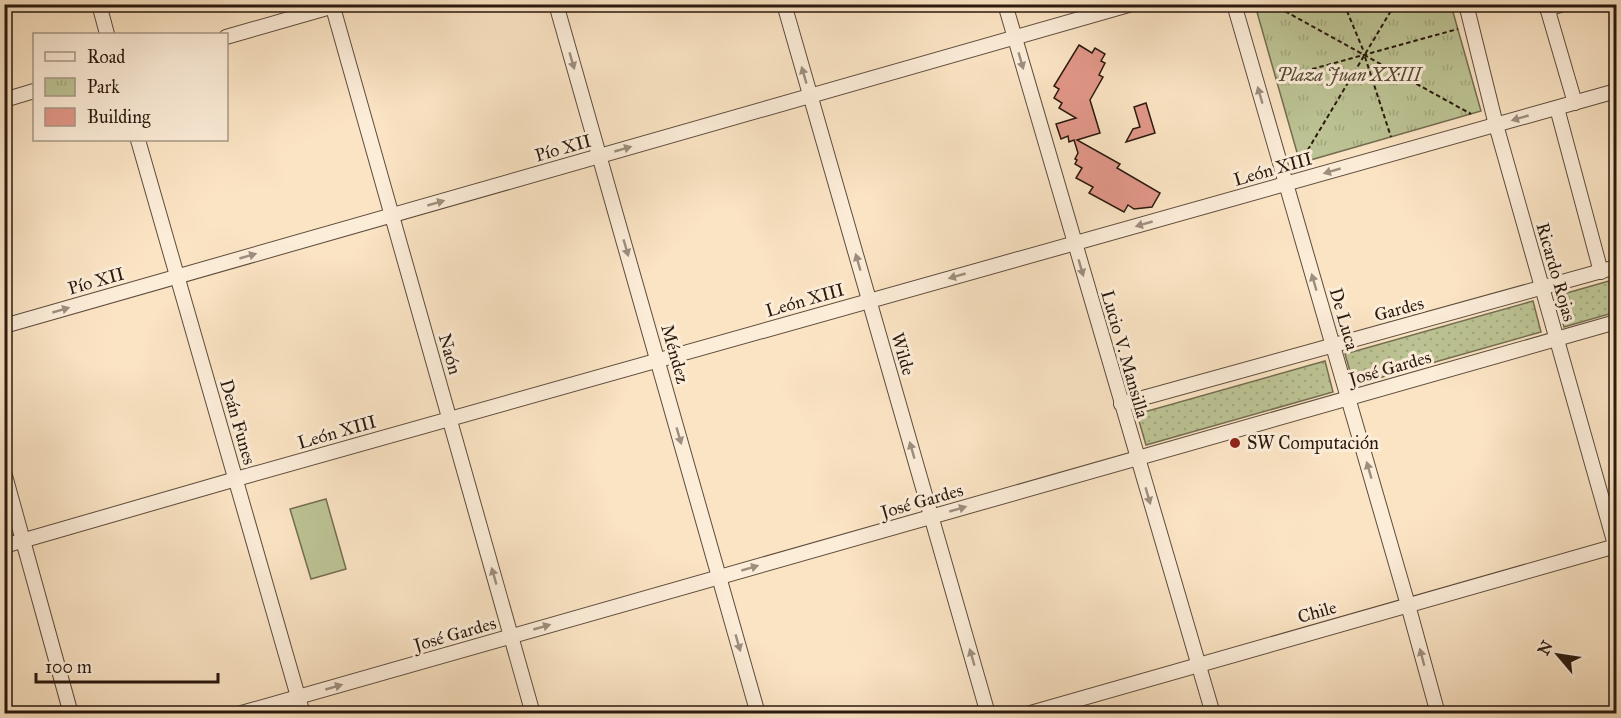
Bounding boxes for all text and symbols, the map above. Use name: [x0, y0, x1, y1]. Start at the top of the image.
legend: [33, 33, 228, 141]
text: Road: [87, 46, 125, 68]
one-way arrow: [568, 52, 577, 70]
one-way arrow: [1017, 52, 1026, 70]
park label: Plaza Juan XXIII: [1277, 64, 1424, 86]
one-way arrow: [799, 66, 808, 84]
text: Park: [87, 76, 120, 98]
one-way arrow: [1255, 86, 1264, 104]
text: Building: [87, 106, 151, 129]
one-way arrow: [1511, 114, 1529, 123]
street label: Pío XII: [532, 129, 594, 167]
one-way arrow: [614, 144, 632, 153]
street label: León XIII: [1231, 147, 1315, 191]
one-way arrow: [1323, 167, 1341, 176]
one-way arrow: [427, 198, 445, 207]
one-way arrow: [1135, 219, 1153, 229]
street label: Ricardo Rojas: [1531, 220, 1581, 324]
one-way arrow: [622, 239, 631, 257]
one-way arrow: [239, 251, 257, 260]
one-way arrow: [853, 253, 862, 271]
one-way arrow: [1077, 259, 1087, 277]
street label: Pío XII: [65, 262, 127, 300]
one-way arrow: [947, 272, 965, 281]
one-way arrow: [1309, 273, 1319, 291]
street label: León XIII: [763, 278, 847, 322]
street label: De Luca: [1325, 285, 1363, 353]
street label: Lucio V. Mansilla: [1096, 287, 1154, 421]
street label: Gardes: [1372, 292, 1426, 326]
one-way arrow: [52, 305, 70, 314]
street label: Méndez: [656, 322, 694, 386]
street label: Wilde: [886, 330, 920, 378]
street label: Naón: [434, 331, 466, 377]
street label: José Gardes: [1344, 346, 1434, 392]
street label: Deán Funes: [215, 377, 261, 467]
street label: León XIII: [295, 410, 379, 454]
one-way arrow: [675, 427, 684, 445]
place label: SW Computación: [1247, 432, 1379, 454]
marker: SW Computación: [1228, 436, 1242, 450]
one-way arrow: [907, 441, 916, 459]
one-way arrow: [1364, 461, 1373, 479]
street label: José Gardes: [876, 479, 966, 525]
one-way arrow: [1144, 487, 1153, 505]
one-way arrow: [949, 504, 967, 513]
one-way arrow: [741, 563, 759, 573]
one-way arrow: [489, 567, 499, 586]
street label: Chile: [1295, 596, 1339, 628]
street label: José Gardes: [409, 612, 499, 658]
one-way arrow: [533, 622, 551, 632]
north arrow: [1528, 625, 1588, 685]
one-way arrow: [734, 635, 743, 653]
text: N: [1534, 637, 1557, 659]
scale bar: [36, 646, 218, 684]
one-way arrow: [967, 648, 976, 666]
one-way arrow: [1417, 648, 1427, 666]
text: 100 m: [45, 656, 92, 678]
one-way arrow: [325, 681, 343, 691]

